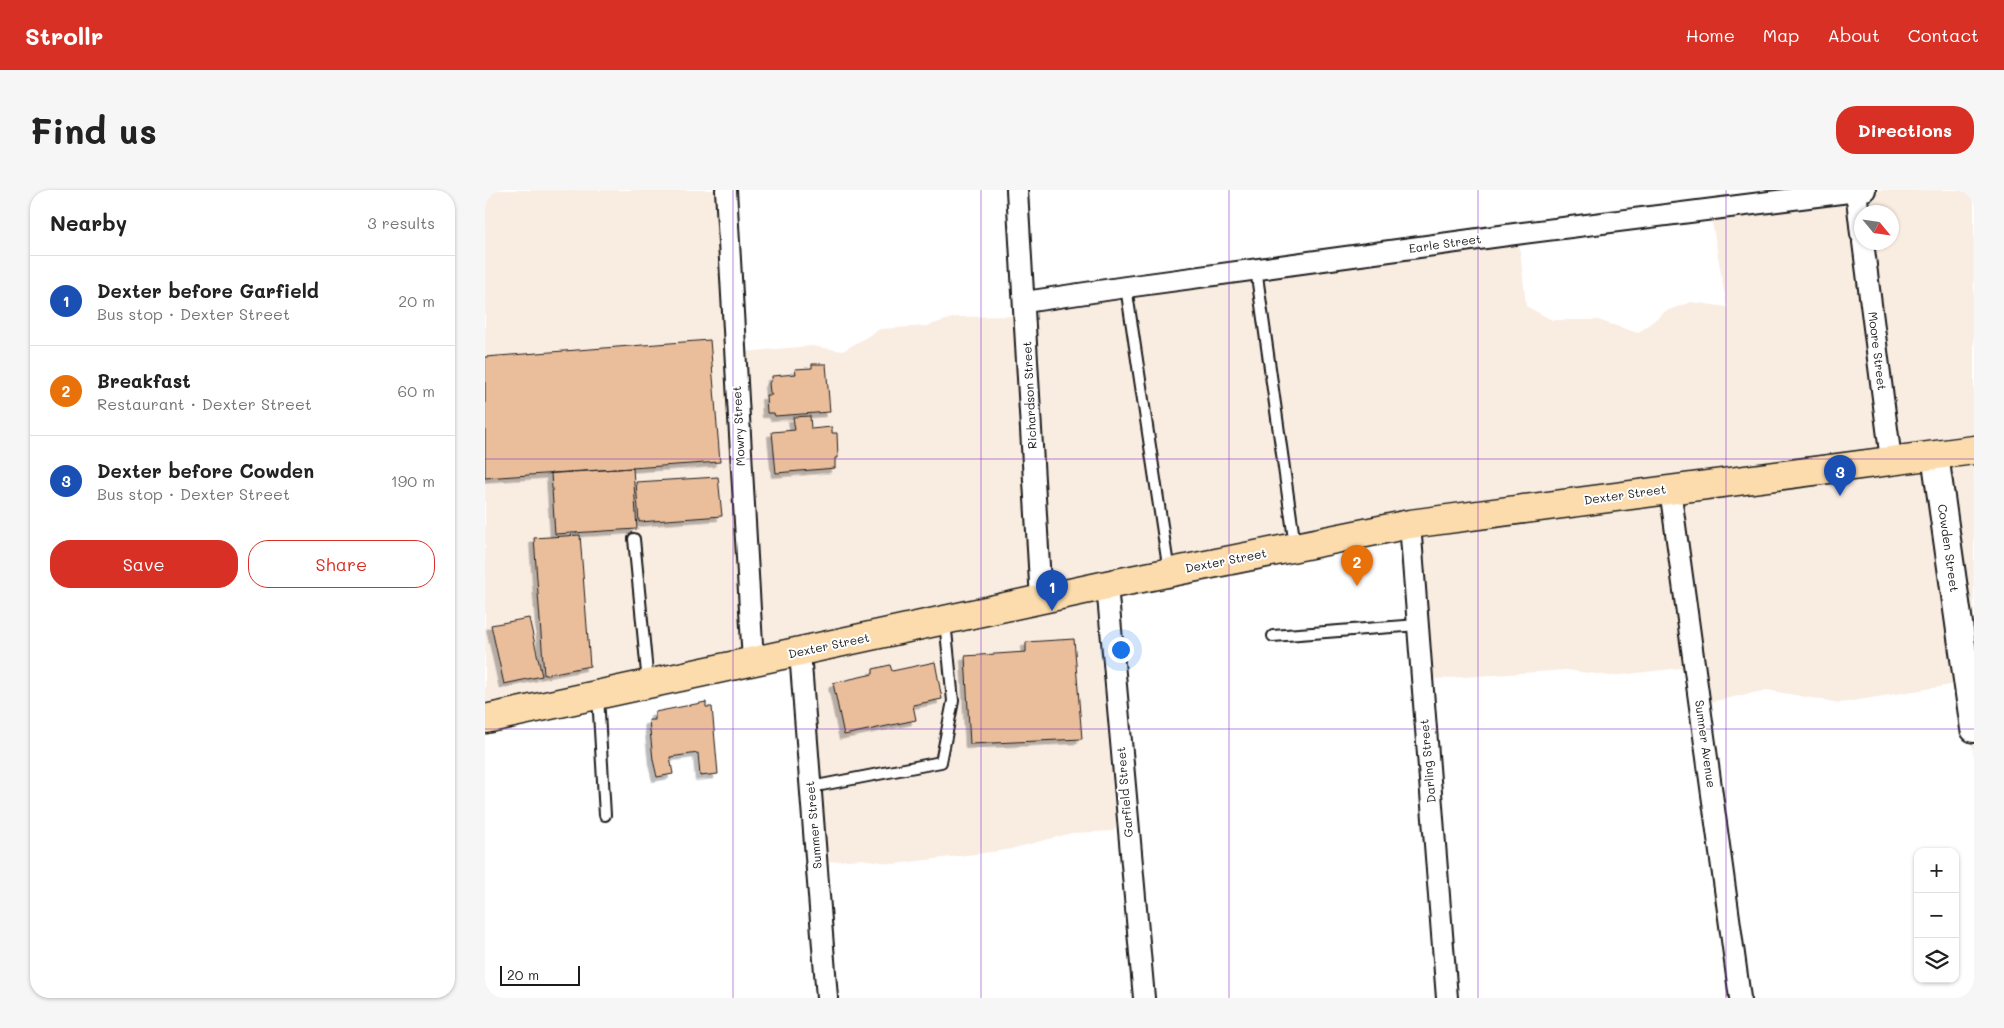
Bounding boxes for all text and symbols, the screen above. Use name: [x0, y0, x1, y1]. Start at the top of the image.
text: Strollr: [25, 20, 103, 51]
text: Home: [1686, 23, 1735, 47]
text: Map: [1763, 23, 1799, 47]
text: About: [1827, 23, 1880, 47]
text: Contact: [1908, 23, 1979, 47]
button: Directions: [1836, 106, 1974, 154]
text: Find us: [30, 107, 157, 153]
north arrow: [1854, 205, 1899, 250]
text: Nearby: [50, 209, 127, 236]
text: 3 results: [367, 212, 435, 233]
street label: Earle Street: [1408, 230, 1482, 256]
text: Dexter before Garfield: [97, 278, 319, 303]
text: 1: [62, 290, 70, 311]
text: 20 m: [398, 290, 435, 311]
text: Bus stop · Dexter Street: [97, 303, 290, 324]
street label: Moore Street: [1865, 311, 1891, 391]
street label: Richardson Street: [1018, 341, 1040, 449]
text: Breakfast: [97, 368, 191, 393]
text: 2: [62, 380, 70, 401]
text: 60 m: [398, 380, 435, 401]
street label: Mowry Street: [728, 386, 748, 467]
text: Restaurant · Dexter Street: [97, 393, 312, 414]
pin: 3: [1824, 455, 1856, 496]
text: Dexter before Cowden: [97, 458, 314, 483]
text: 3: [61, 470, 71, 491]
text: 190 m: [391, 470, 435, 491]
street label: Dexter Street: [1583, 480, 1667, 508]
text: Bus stop · Dexter Street: [97, 483, 290, 504]
street label: Cowden Street: [1935, 503, 1963, 593]
button: Save: [50, 540, 238, 588]
button: Share: [248, 540, 435, 588]
street label: Dexter Street: [1184, 544, 1268, 576]
pin: 2: [1341, 545, 1373, 586]
pin: 1: [1036, 570, 1068, 611]
street label: Dexter Street: [787, 629, 871, 661]
your location: [1108, 637, 1134, 663]
street label: Sumner Avenue: [1692, 699, 1720, 789]
street label: Darling Street: [1415, 719, 1439, 804]
street label: Garfield Street: [1112, 746, 1136, 838]
street label: Summer Street: [801, 781, 825, 870]
map controls: [1914, 848, 1959, 983]
button: +: [1914, 848, 1959, 893]
button: −: [1914, 893, 1959, 938]
button: layers: [1914, 938, 1959, 983]
scale bar: [500, 963, 580, 986]
text: 20 m: [507, 965, 539, 984]

